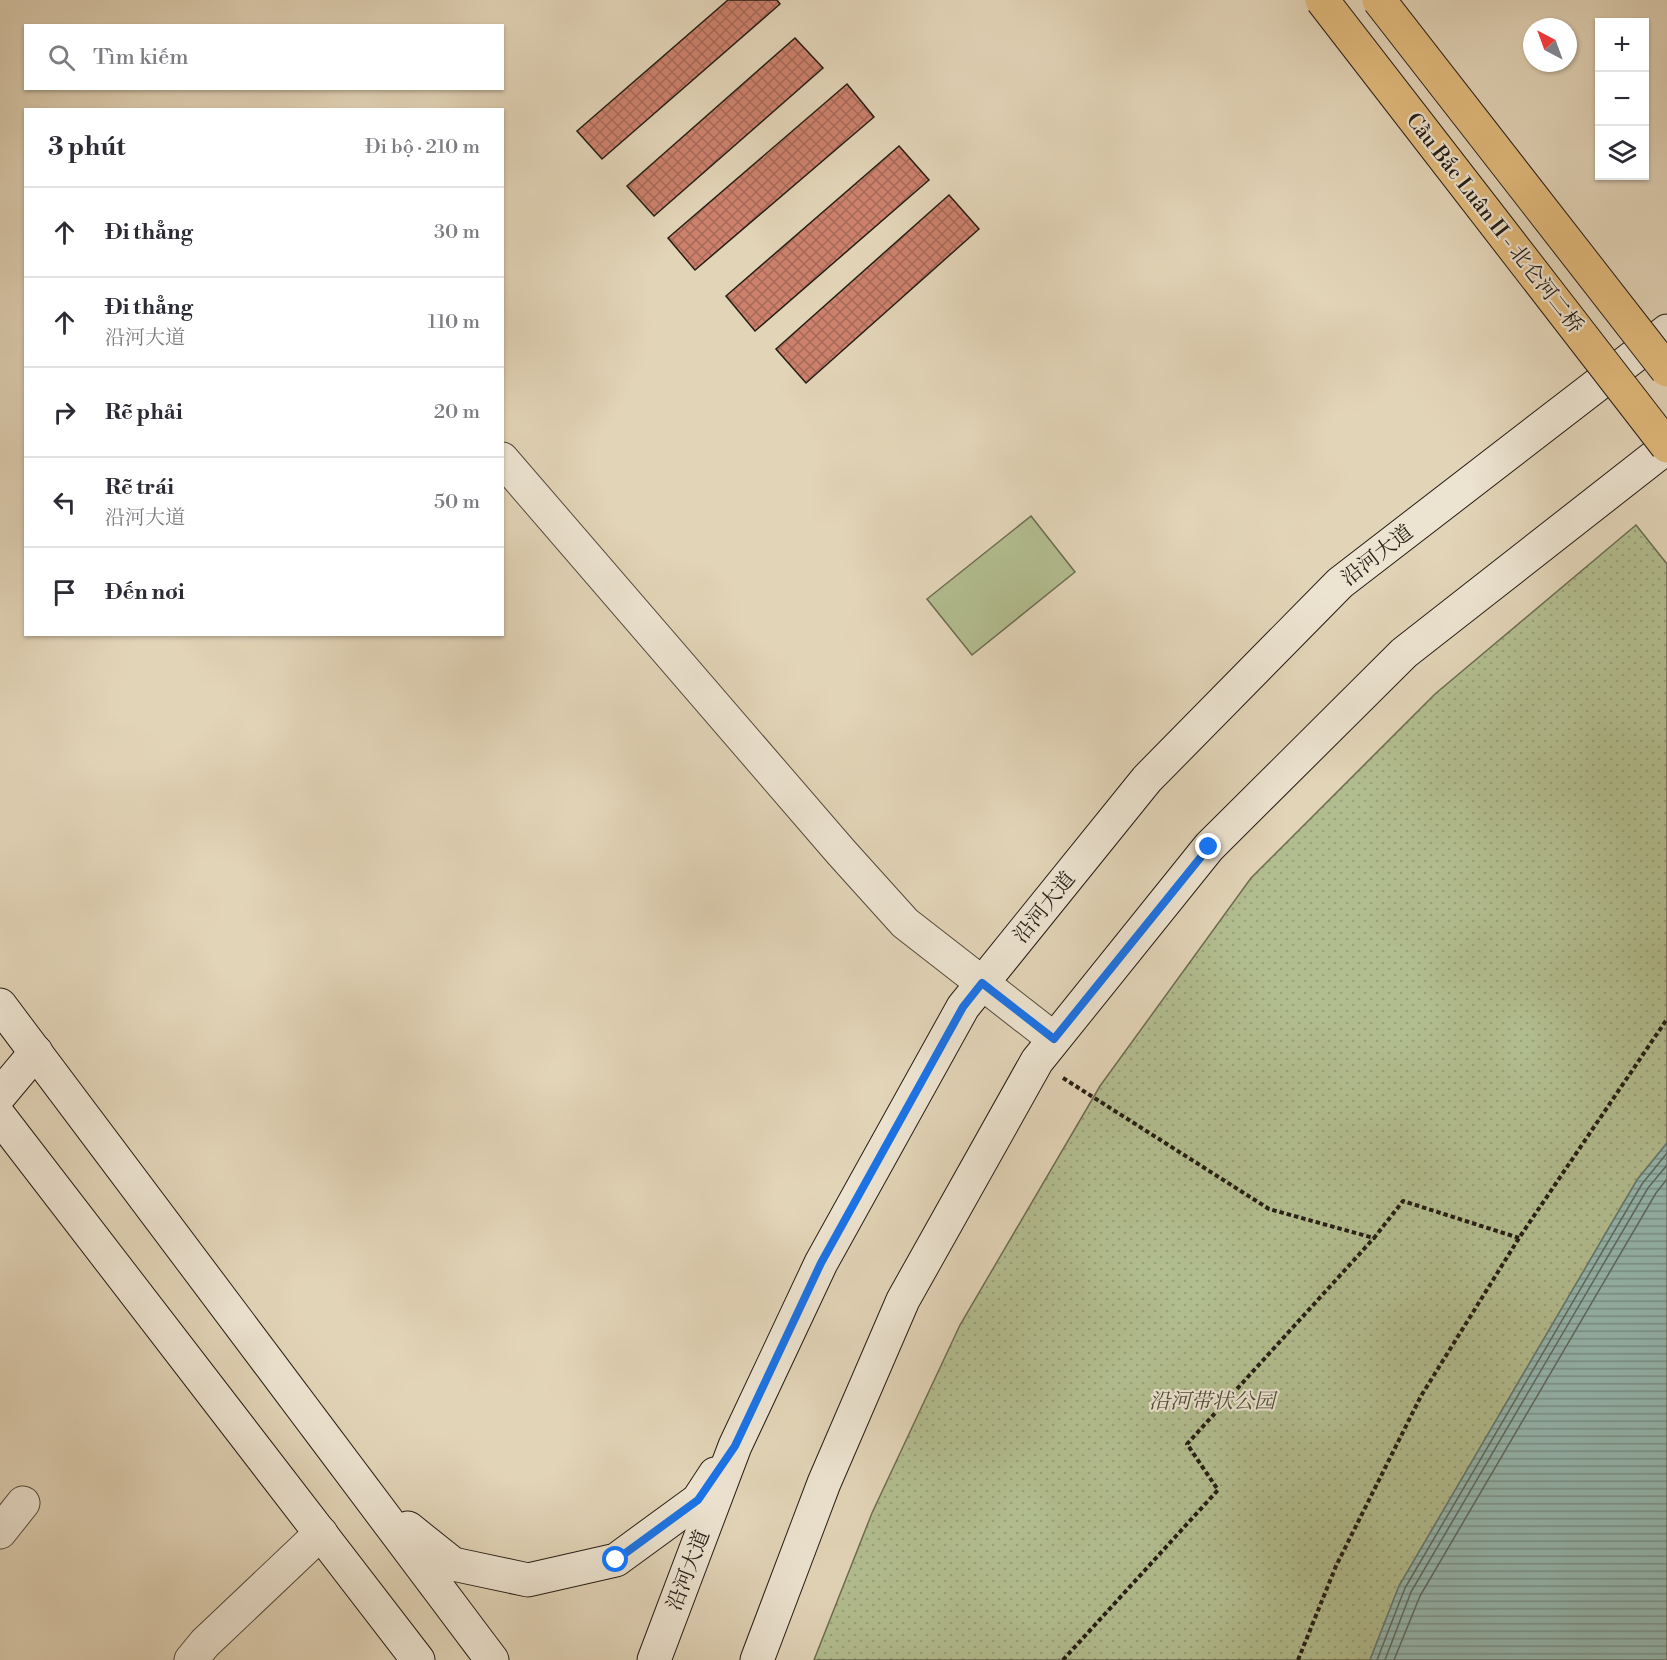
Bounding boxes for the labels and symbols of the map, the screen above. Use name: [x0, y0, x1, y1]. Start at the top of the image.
north arrow: [1523, 18, 1577, 72]
street label: Cầu Bắc Luân II - 北仑河二桥: [1400, 108, 1588, 339]
street label: 沿河大道: [1337, 520, 1419, 592]
route end: [1195, 833, 1221, 859]
street label: 沿河大道: [1008, 867, 1081, 948]
park label: 沿河带状公园: [1149, 1389, 1278, 1415]
street label: 沿河大道: [662, 1526, 716, 1614]
route start: [602, 1546, 628, 1572]

